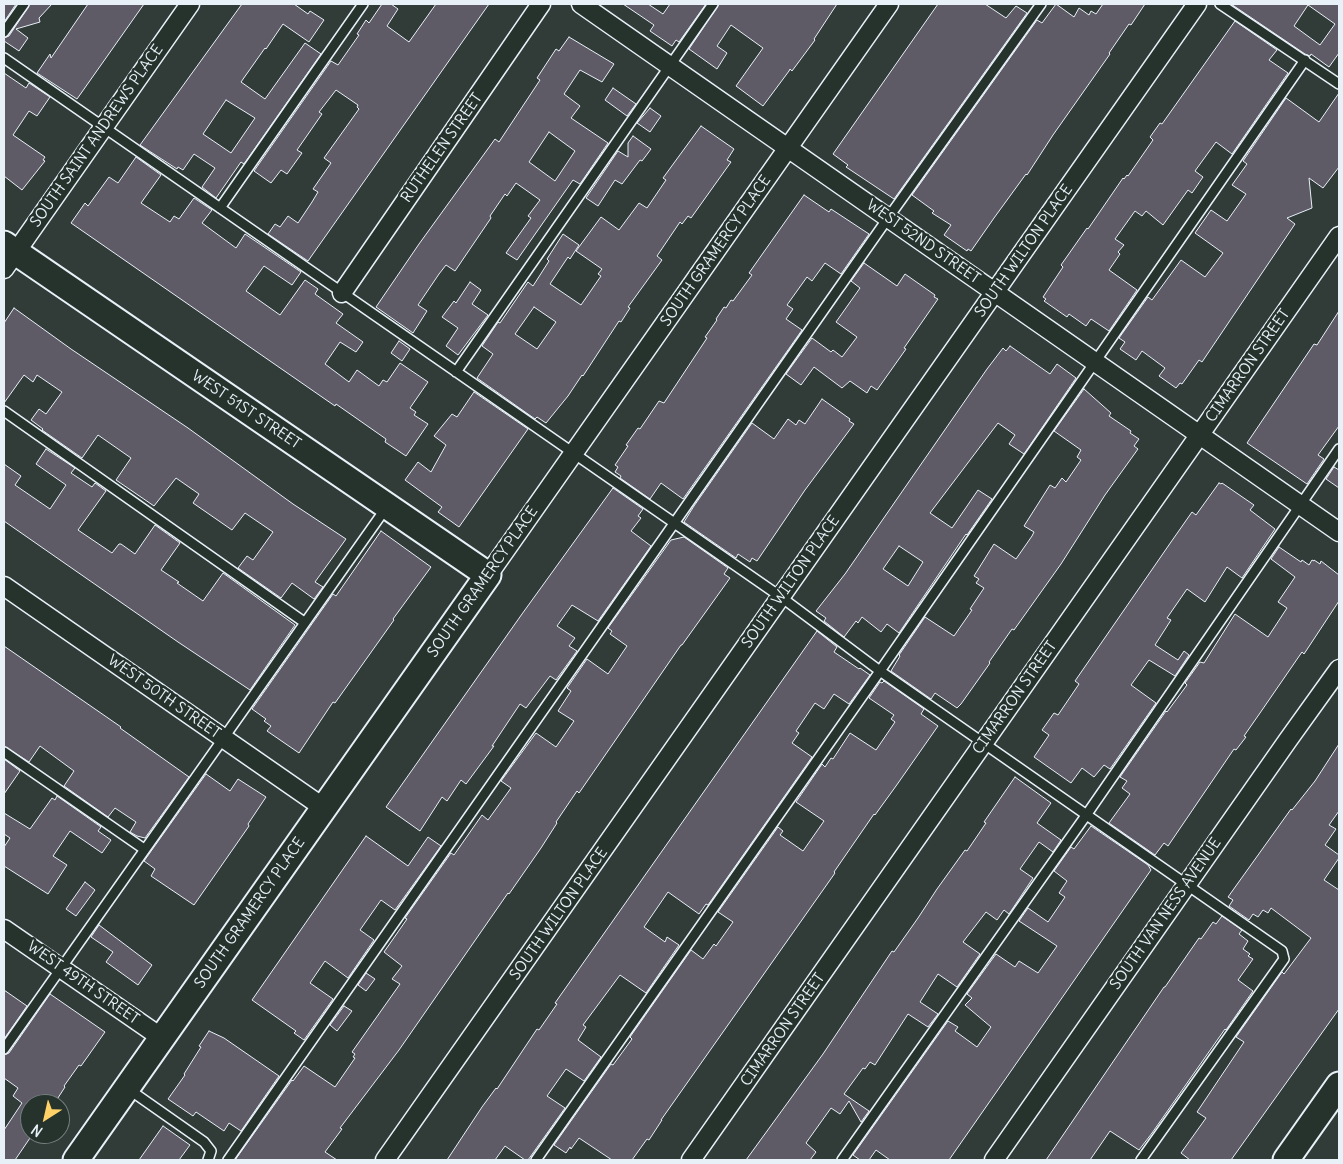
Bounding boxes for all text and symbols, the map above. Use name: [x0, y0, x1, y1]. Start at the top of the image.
street label: SOUTH SAINT ANDREWS PLACE: [27, 41, 167, 231]
street label: RUTHELEN STREET: [398, 90, 486, 206]
street label: SOUTH GRAMERCY PLACE: [657, 172, 775, 330]
street label: SOUTH WILTON PLACE: [971, 181, 1077, 321]
street label: WEST 52ND STREET: [863, 196, 983, 288]
street label: CIMARRON STREET: [1202, 306, 1294, 426]
street label: WEST 51ST STREET: [188, 367, 304, 453]
street label: SOUTH GRAMERCY PLACE: [424, 503, 542, 661]
street label: SOUTH WILTON PLACE: [738, 512, 844, 652]
street label: CIMARRON STREET: [969, 638, 1061, 758]
street label: WEST 50TH STREET: [104, 651, 224, 743]
street label: SOUTH GRAMERCY PLACE: [191, 834, 309, 992]
street label: SOUTH VAN NESS AVENUE: [1107, 835, 1225, 993]
street label: SOUTH WILTON PLACE: [506, 844, 612, 984]
street label: WEST 49TH STREET: [24, 938, 142, 1028]
street label: CIMARRON STREET: [737, 970, 829, 1090]
north arrow: [20, 1094, 70, 1144]
text: N: [28, 1120, 46, 1141]

